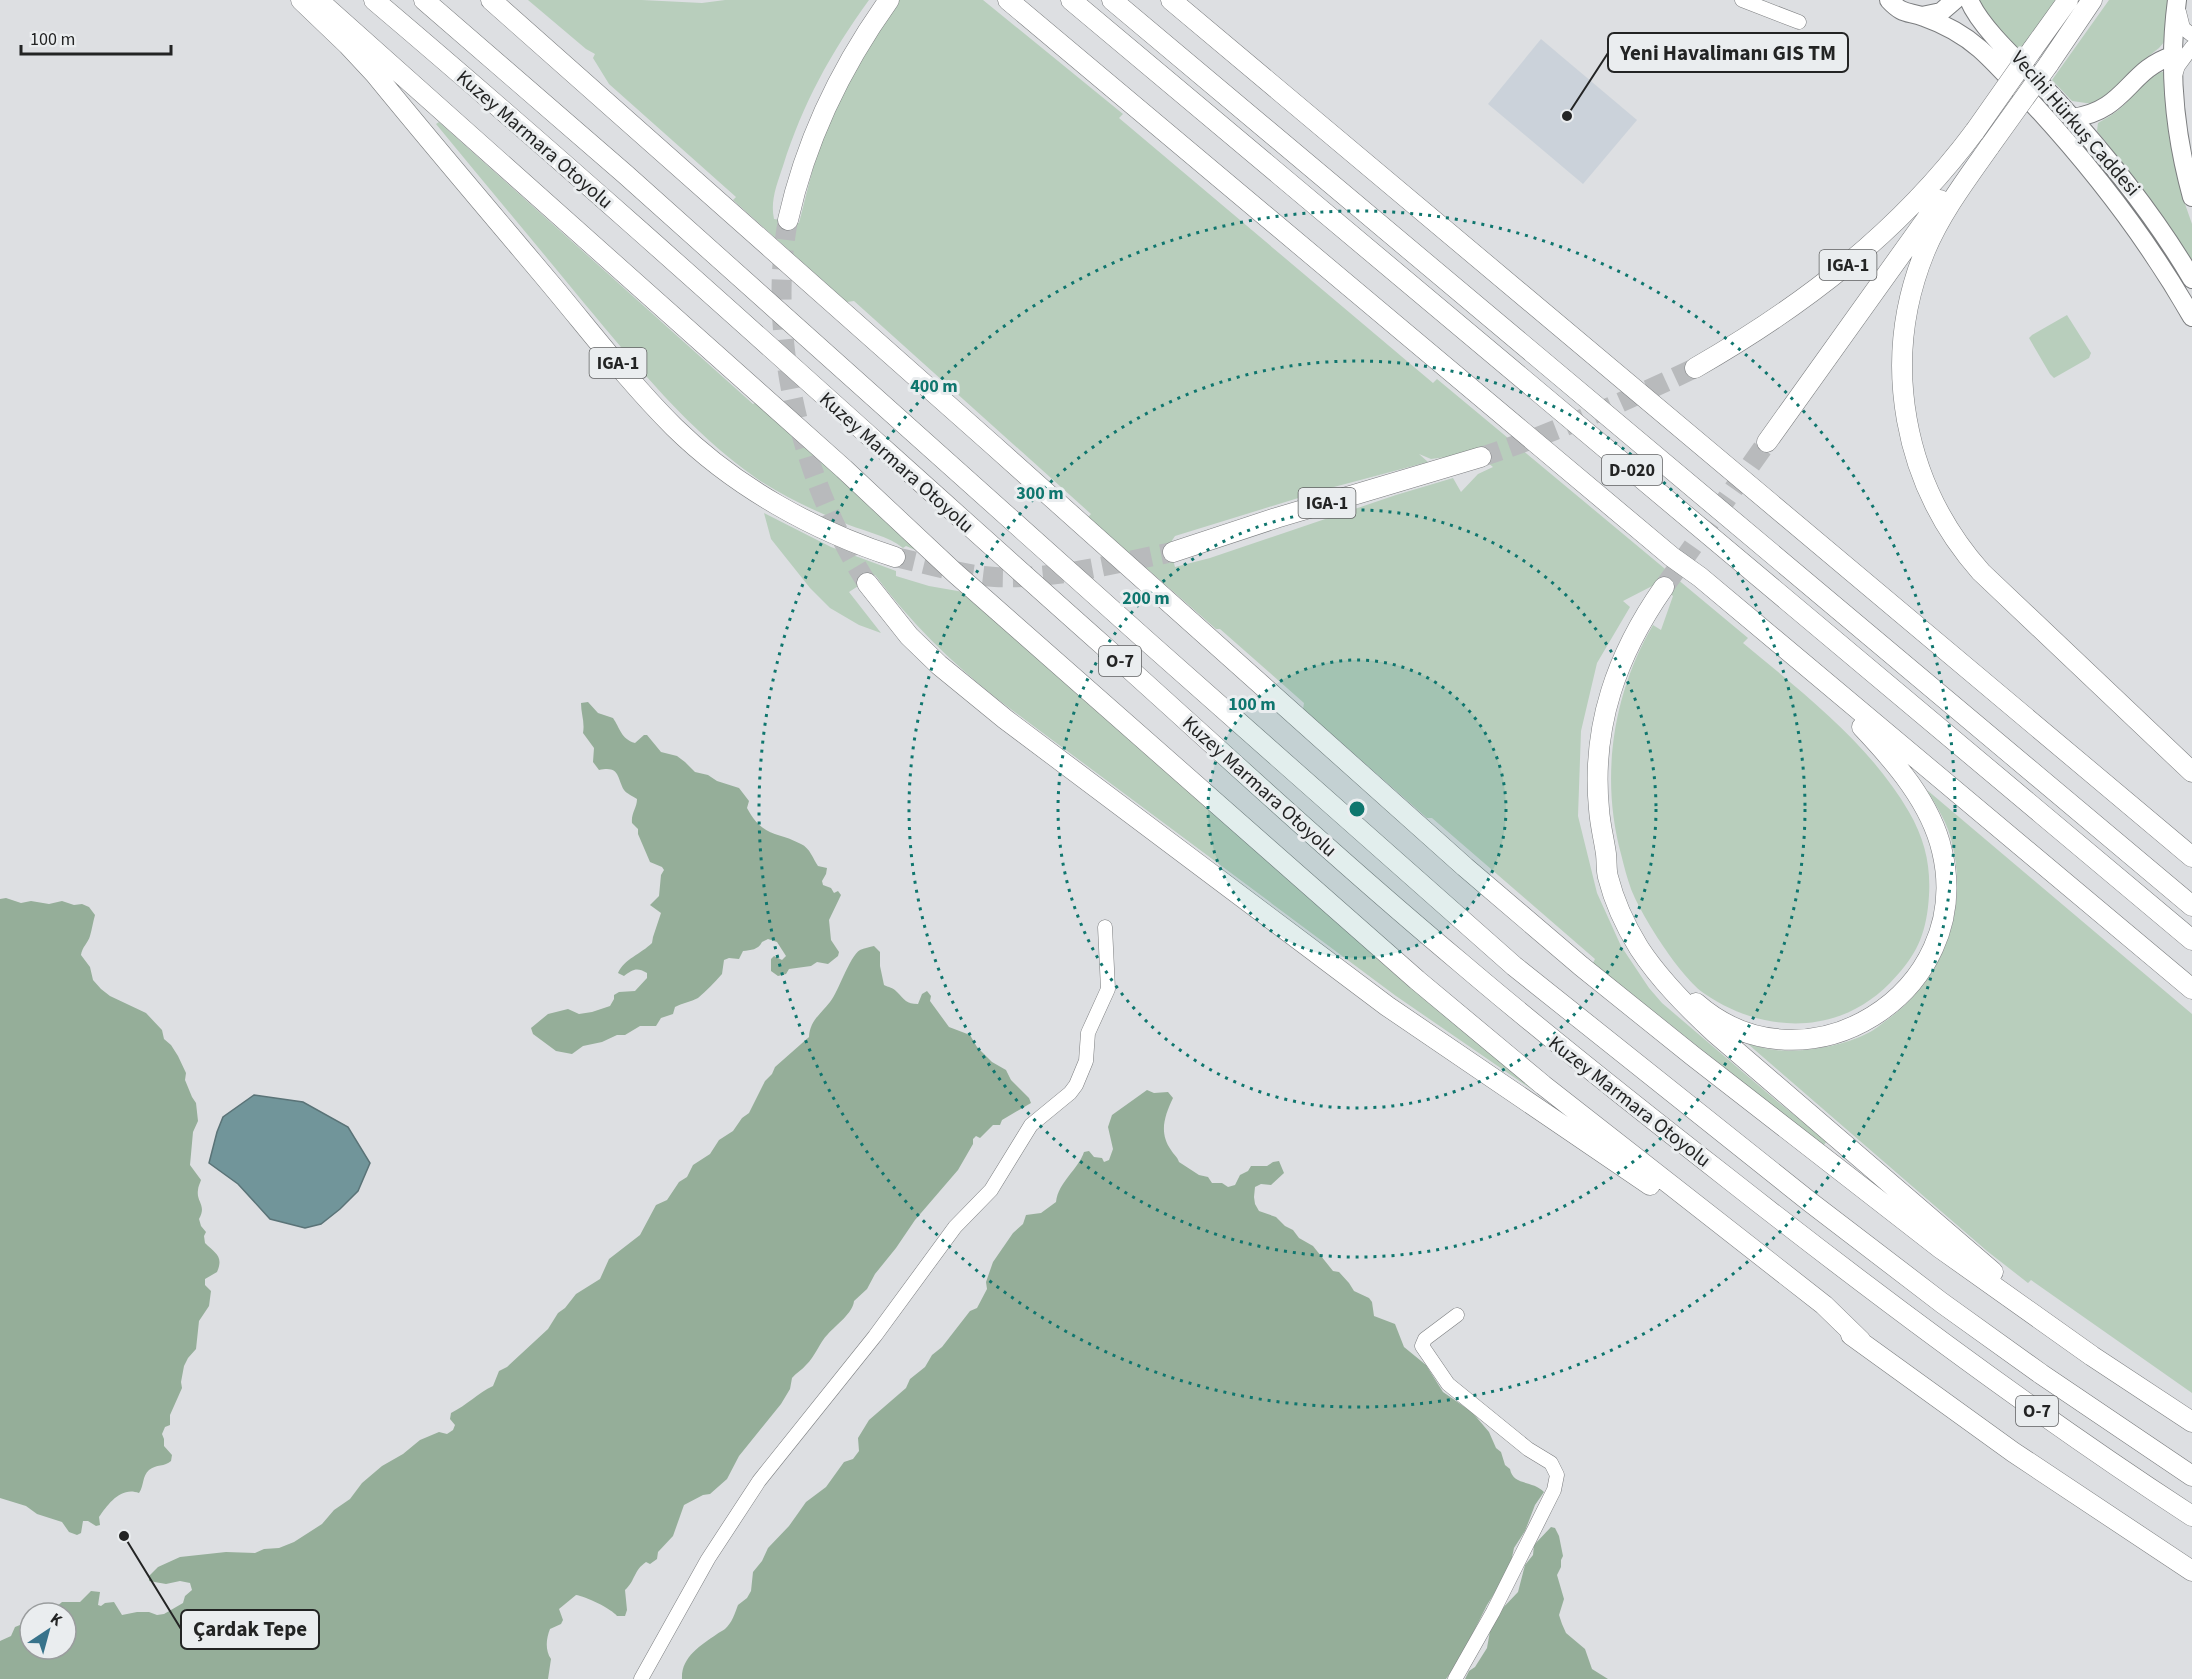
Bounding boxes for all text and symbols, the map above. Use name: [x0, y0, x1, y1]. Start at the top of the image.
scale bar: [21, 18, 171, 56]
text: 100 m: [30, 27, 75, 52]
callout: Yeni Havalimanı GIS TM: [1608, 33, 1848, 72]
text: Yeni Havalimanı GIS TM: [1619, 38, 1836, 68]
street label: Vecihi Hürkuş Caddesi: [2004, 45, 2146, 202]
street label: Kuzey Marmara Otoyolu: [450, 64, 619, 216]
road number: IGA-1: [1820, 250, 1876, 280]
road number: IGA-1: [590, 348, 646, 378]
text: 400 m: [910, 374, 958, 399]
street label: Kuzey Marmara Otoyolu: [813, 386, 980, 540]
road number: D-020: [1602, 455, 1662, 485]
text: 300 m: [1016, 481, 1064, 506]
road number: IGA-1: [1298, 488, 1356, 518]
text: 200 m: [1122, 586, 1170, 611]
road number: O-7: [1099, 646, 1141, 676]
text: 100 m: [1228, 692, 1276, 717]
street label: Kuzey Marmara Otoyolu: [1176, 710, 1343, 864]
centre of rings: [1347, 799, 1367, 819]
street label: Kuzey Marmara Otoyolu: [1542, 1029, 1717, 1174]
road number: O-7: [2016, 1396, 2058, 1426]
north arrow: [18, 1601, 78, 1661]
text: K: [46, 1608, 67, 1632]
callout: Çardak Tepe: [181, 1610, 319, 1649]
text: Çardak Tepe: [193, 1614, 307, 1644]

